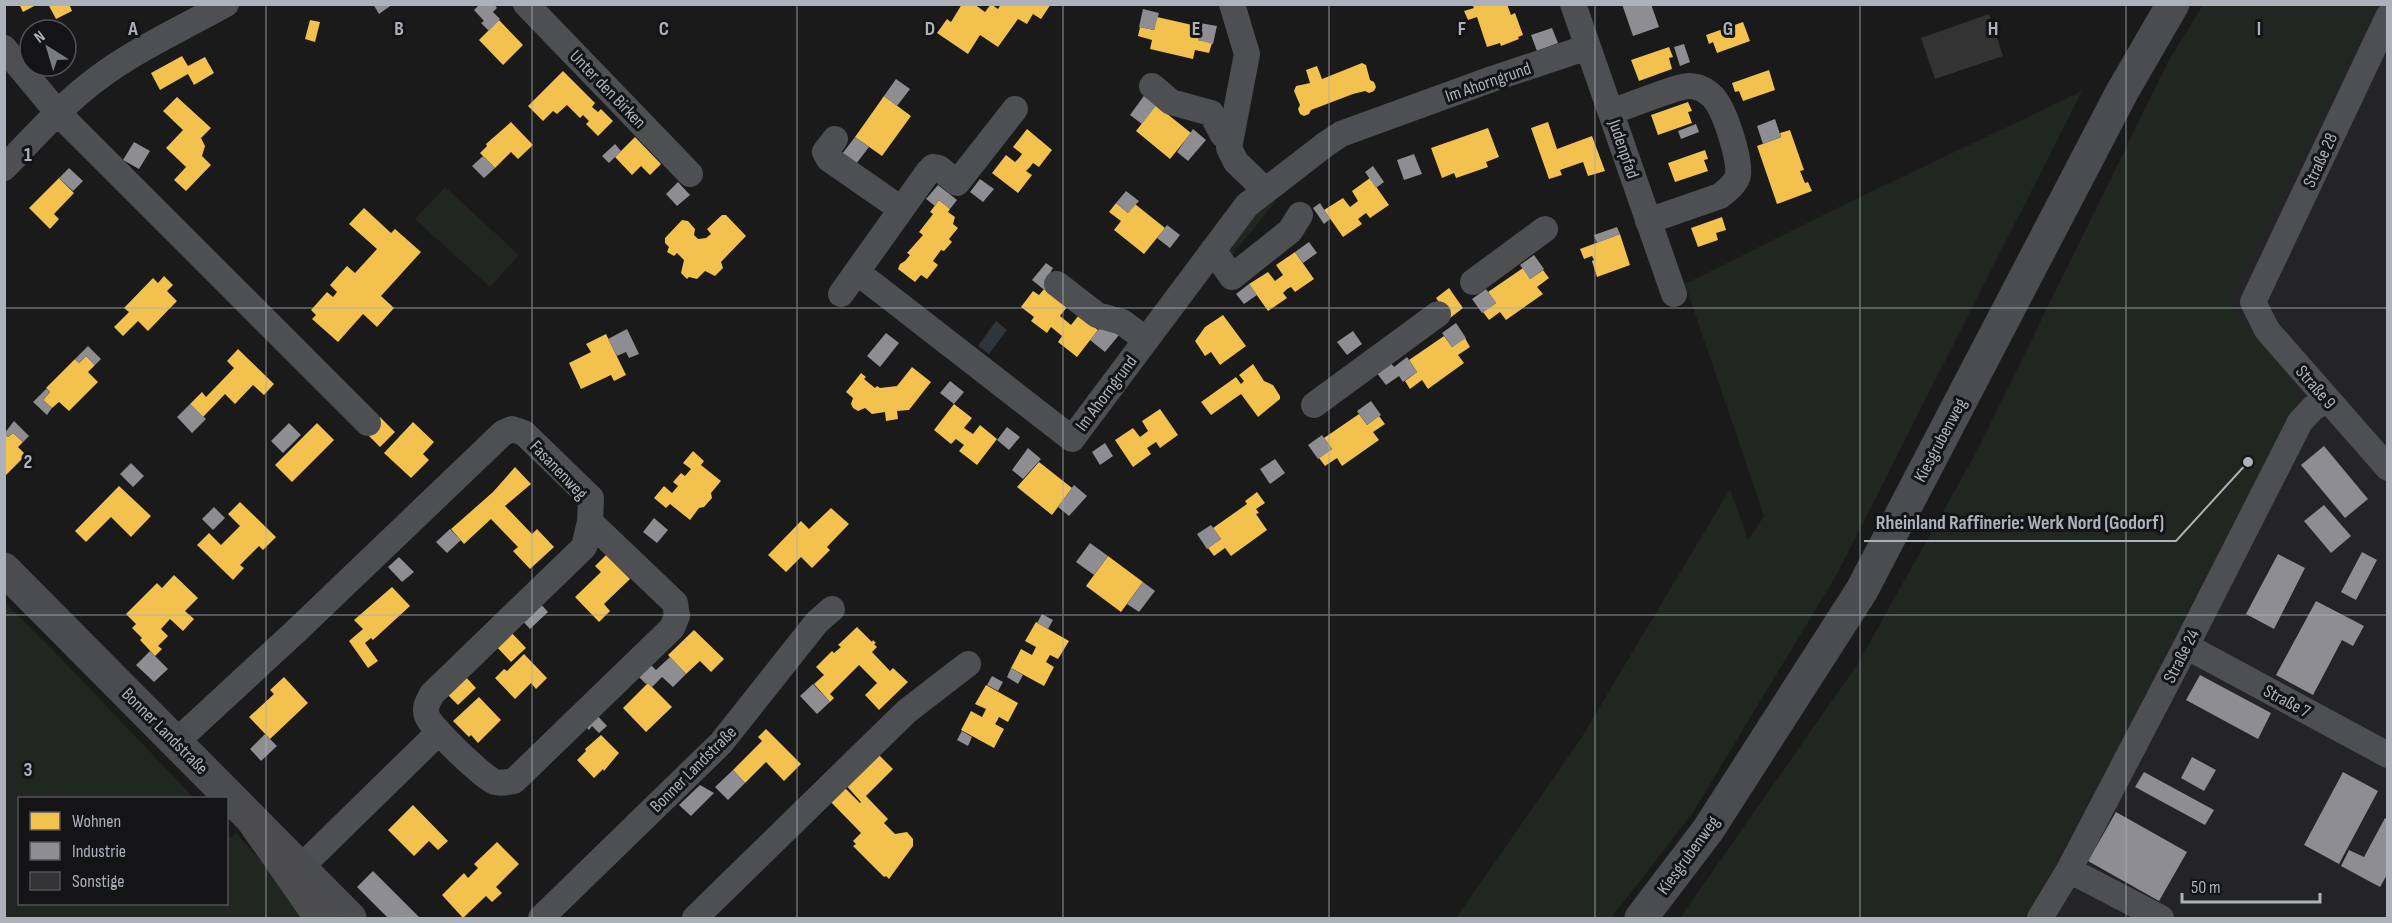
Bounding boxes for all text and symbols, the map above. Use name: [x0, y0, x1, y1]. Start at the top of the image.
text: A: [127, 17, 138, 41]
text: B: [394, 17, 404, 41]
text: C: [659, 17, 669, 41]
text: D: [925, 17, 935, 41]
text: E: [1192, 17, 1200, 41]
text: F: [1458, 17, 1466, 41]
text: G: [1723, 17, 1733, 41]
text: H: [1988, 17, 1998, 41]
text: I: [2257, 17, 2261, 41]
north arrow: [18, 18, 78, 78]
text: N: [31, 27, 49, 47]
street label: Unter den Birken: [565, 46, 650, 133]
street label: Im Ahorngrund: [1443, 58, 1534, 107]
street label: Judenpfad: [1603, 116, 1643, 181]
street label: Straße 28: [2299, 129, 2342, 191]
text: 1: [24, 143, 32, 167]
street label: Im Ahorngrund: [1071, 351, 1142, 435]
street label: Straße 9: [2291, 361, 2340, 413]
street label: Kiesgrubenweg: [1910, 395, 1971, 486]
street label: Fasanenweg: [525, 436, 592, 504]
text: 2: [24, 450, 32, 474]
callout: Rheinland Raffinerie: Werk Nord (Godorf): [1864, 503, 2176, 541]
text: Rheinland Raffinerie: Werk Nord (Godorf): [1876, 511, 2164, 535]
street label: Straße 24: [2159, 625, 2204, 687]
street label: Straße 7: [2260, 680, 2314, 723]
street label: Bonner Landstraße: [117, 684, 212, 779]
street label: Bonner Landstraße: [646, 722, 741, 817]
text: 3: [24, 758, 33, 782]
legend: [18, 797, 228, 905]
text: Wohnen: [72, 811, 121, 832]
street label: Kiesgrubenweg: [1653, 812, 1724, 899]
text: Industrie: [72, 841, 126, 862]
scale bar: [2182, 866, 2320, 904]
text: Sonstige: [72, 871, 125, 892]
text: 50 m: [2191, 877, 2221, 898]

